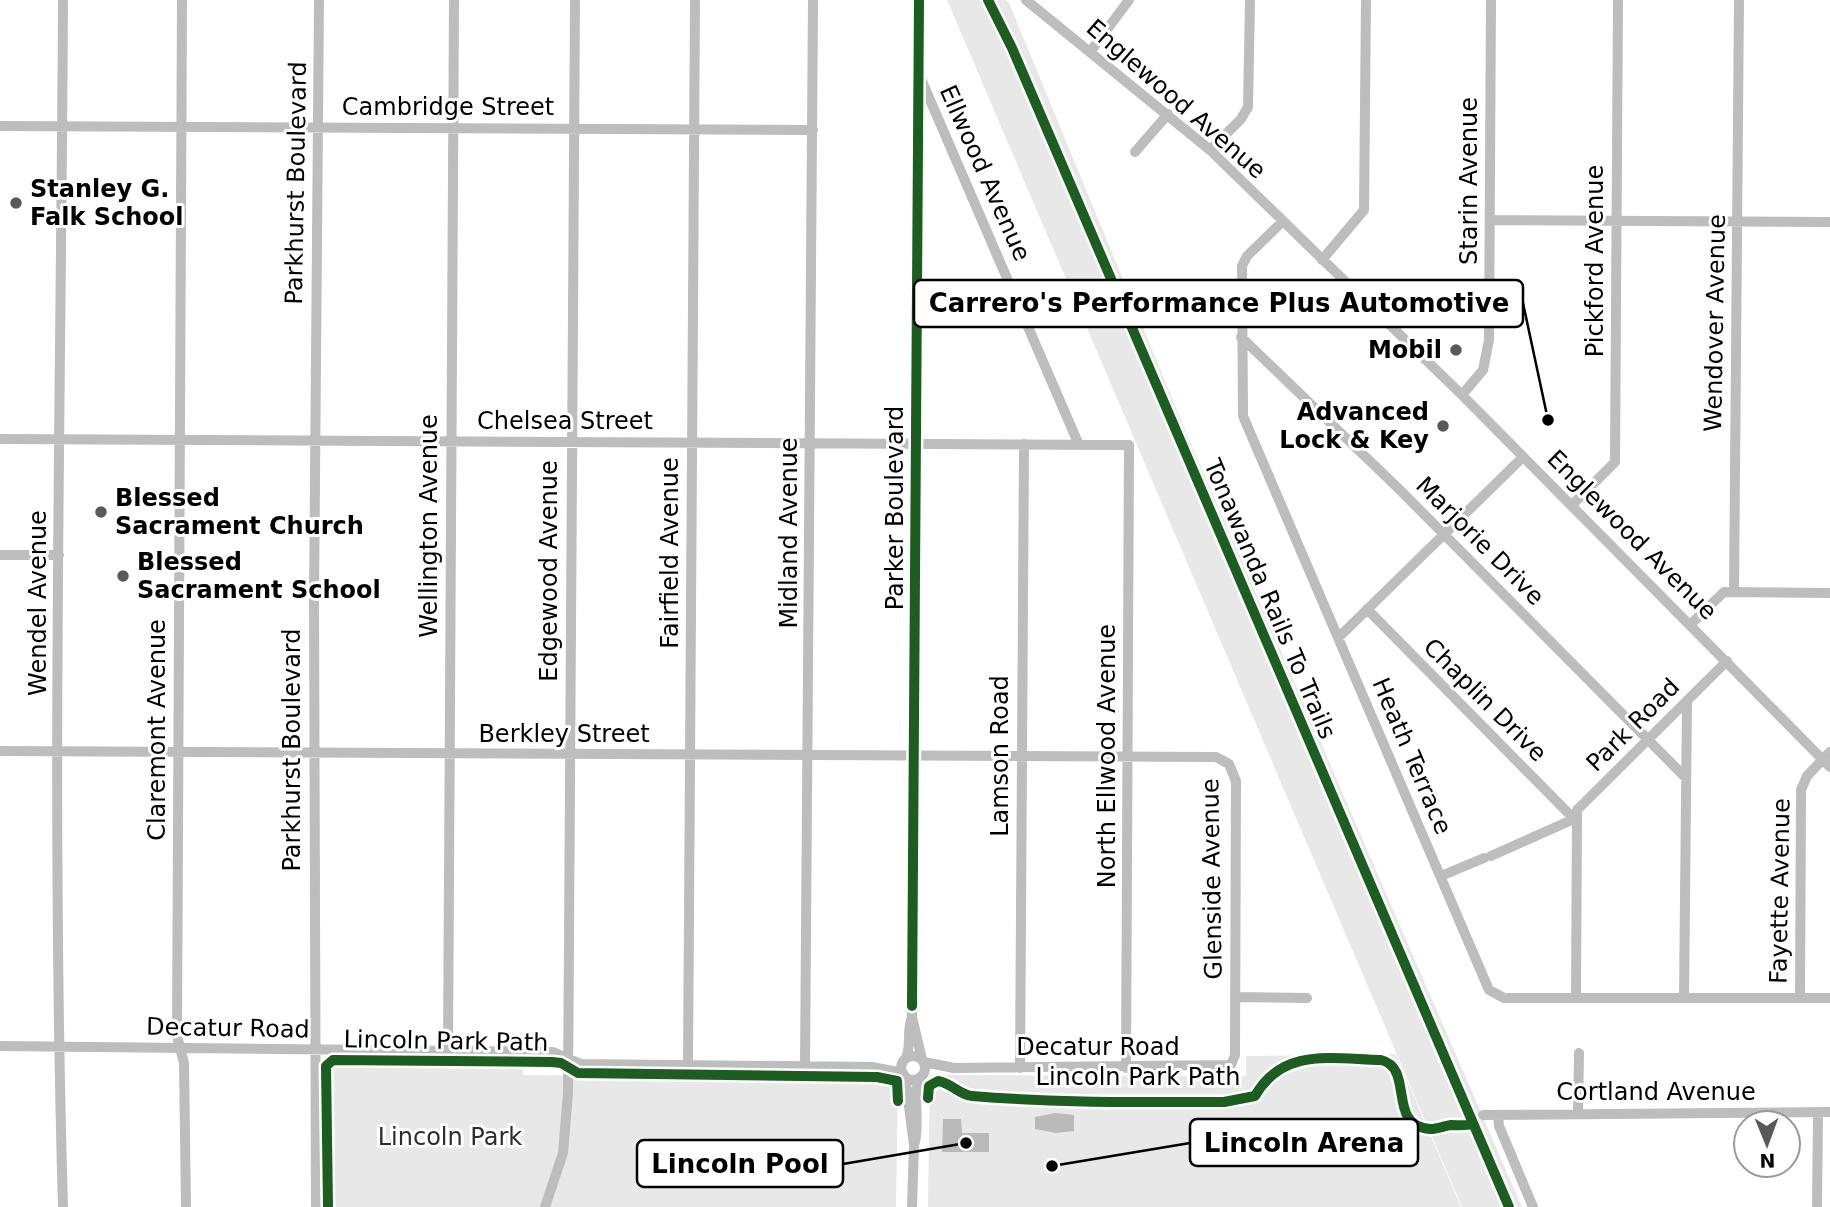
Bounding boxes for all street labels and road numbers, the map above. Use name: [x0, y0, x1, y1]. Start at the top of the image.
street label: Englewood Avenue: [1081, 14, 1271, 184]
street label: Parkhurst Boulevard: [280, 61, 312, 305]
street label: Ellwood Avenue: [934, 81, 1036, 265]
street label: Cambridge Street: [342, 93, 554, 121]
street label: Starin Avenue: [1455, 97, 1483, 265]
street label: Pickford Avenue: [1581, 165, 1609, 357]
street label: Wendover Avenue: [1699, 214, 1731, 432]
street label: Parker Boulevard: [881, 406, 909, 610]
street label: Chelsea Street: [477, 407, 653, 435]
street label: Wellington Avenue: [415, 414, 443, 638]
street label: Midland Avenue: [775, 437, 803, 629]
street label: Englewood Avenue: [1541, 444, 1723, 626]
street label: Tonawanda Rails To Trails: [1198, 454, 1342, 743]
street label: Fairfield Avenue: [656, 457, 684, 649]
street label: Edgewood Avenue: [535, 460, 563, 682]
street label: Marjorie Drive: [1410, 471, 1550, 611]
street label: Wendel Avenue: [24, 510, 52, 696]
street label: Claremont Avenue: [143, 619, 171, 841]
street label: North Ellwood Avenue: [1093, 624, 1121, 888]
street label: Parkhurst Boulevard: [278, 628, 306, 872]
street label: Chaplin Drive: [1418, 633, 1552, 767]
street label: Park Road: [1581, 673, 1685, 777]
street label: Heath Terrace: [1366, 674, 1458, 838]
street label: Lamson Road: [986, 675, 1014, 837]
street label: Berkley Street: [478, 720, 650, 748]
street label: Glenside Avenue: [1196, 778, 1228, 980]
street label: Fayette Avenue: [1764, 798, 1796, 984]
street label: Decatur Road: [146, 1013, 310, 1043]
street label: Lincoln Park Path: [343, 1025, 549, 1057]
street label: Decatur Road: [1016, 1033, 1180, 1061]
street label: Lincoln Park Path: [1036, 1063, 1240, 1091]
street label: Cortland Avenue: [1556, 1078, 1756, 1106]

